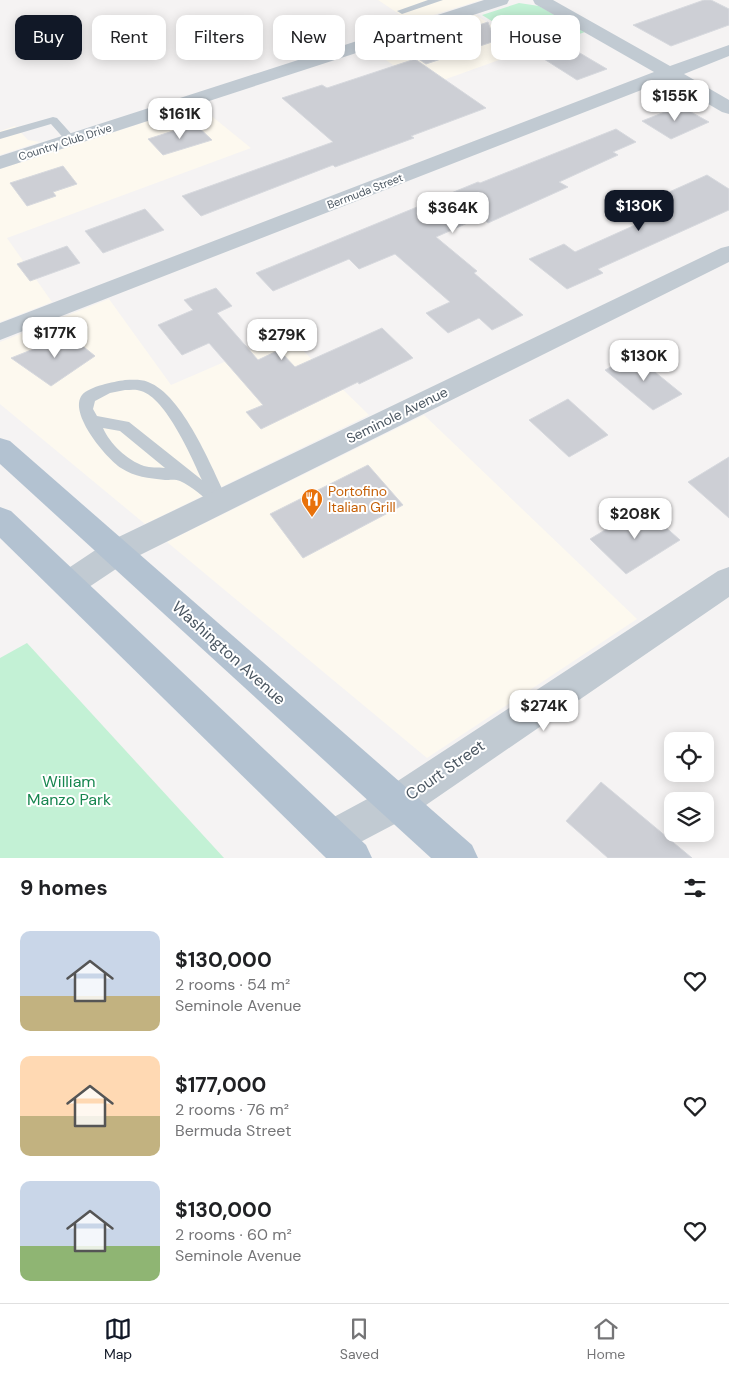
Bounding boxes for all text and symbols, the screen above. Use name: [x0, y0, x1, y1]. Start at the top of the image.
chip: Buy: [15, 15, 82, 60]
chip: Rent: [92, 15, 166, 60]
chip: Filters: [176, 15, 263, 60]
chip: New: [273, 15, 345, 60]
chip: Apartment: [355, 15, 481, 60]
chip: House: [491, 15, 580, 60]
pin: $155K: [640, 80, 710, 122]
text: $155K: [652, 85, 698, 106]
pin: $161K: [145, 98, 215, 140]
text: $161K: [159, 103, 201, 124]
street label: Country Club Drive: [17, 120, 113, 164]
street label: Bermuda Street: [325, 170, 405, 212]
pin: $130K: [604, 190, 674, 232]
pin: $364K: [418, 192, 488, 234]
text: $130K: [616, 195, 662, 216]
text: $364K: [428, 197, 478, 218]
pin: $177K: [20, 316, 90, 359]
pin: $279K: [247, 318, 317, 361]
text: $177K: [33, 322, 77, 343]
text: $279K: [258, 324, 306, 345]
pin: $130K: [609, 340, 679, 382]
text: $130K: [621, 345, 667, 366]
street label: Seminole Avenue: [343, 383, 451, 447]
place label: Portofino Italian Grill: [328, 482, 396, 516]
restaurant icon: Portofino Italian Grill: [300, 487, 324, 518]
pin: $208K: [600, 498, 670, 540]
text: $208K: [610, 503, 660, 524]
street label: Washington Avenue: [168, 596, 290, 710]
pin: $274K: [509, 690, 579, 732]
text: $274K: [520, 695, 568, 716]
map controls: [664, 732, 714, 842]
button: locate: [664, 732, 714, 782]
street label: Court Street: [401, 735, 489, 805]
park label: William Manzo Park: [27, 771, 111, 810]
button: layers: [664, 792, 714, 842]
text: 9 homes: [20, 874, 108, 902]
icon: filters: [681, 874, 709, 902]
text: $130,000: [175, 946, 272, 974]
icon: home: [60, 951, 120, 1011]
icon: heart: [681, 967, 709, 995]
text: 2 rooms · 54 m²: [175, 974, 290, 995]
text: Seminole Avenue: [175, 995, 301, 1016]
text: $177,000: [175, 1071, 266, 1099]
icon: home: [60, 1076, 120, 1136]
icon: heart: [681, 1092, 709, 1120]
text: 2 rooms · 76 m²: [175, 1099, 289, 1120]
text: Bermuda Street: [175, 1120, 291, 1141]
text: $130,000: [175, 1196, 272, 1224]
icon: home: [60, 1201, 120, 1261]
icon: heart: [681, 1217, 709, 1245]
text: 2 rooms · 60 m²: [175, 1224, 292, 1245]
text: Seminole Avenue: [175, 1245, 301, 1266]
tab: Map: [104, 1315, 132, 1363]
tab: Saved: [340, 1315, 379, 1363]
tab: Home: [587, 1315, 625, 1363]

